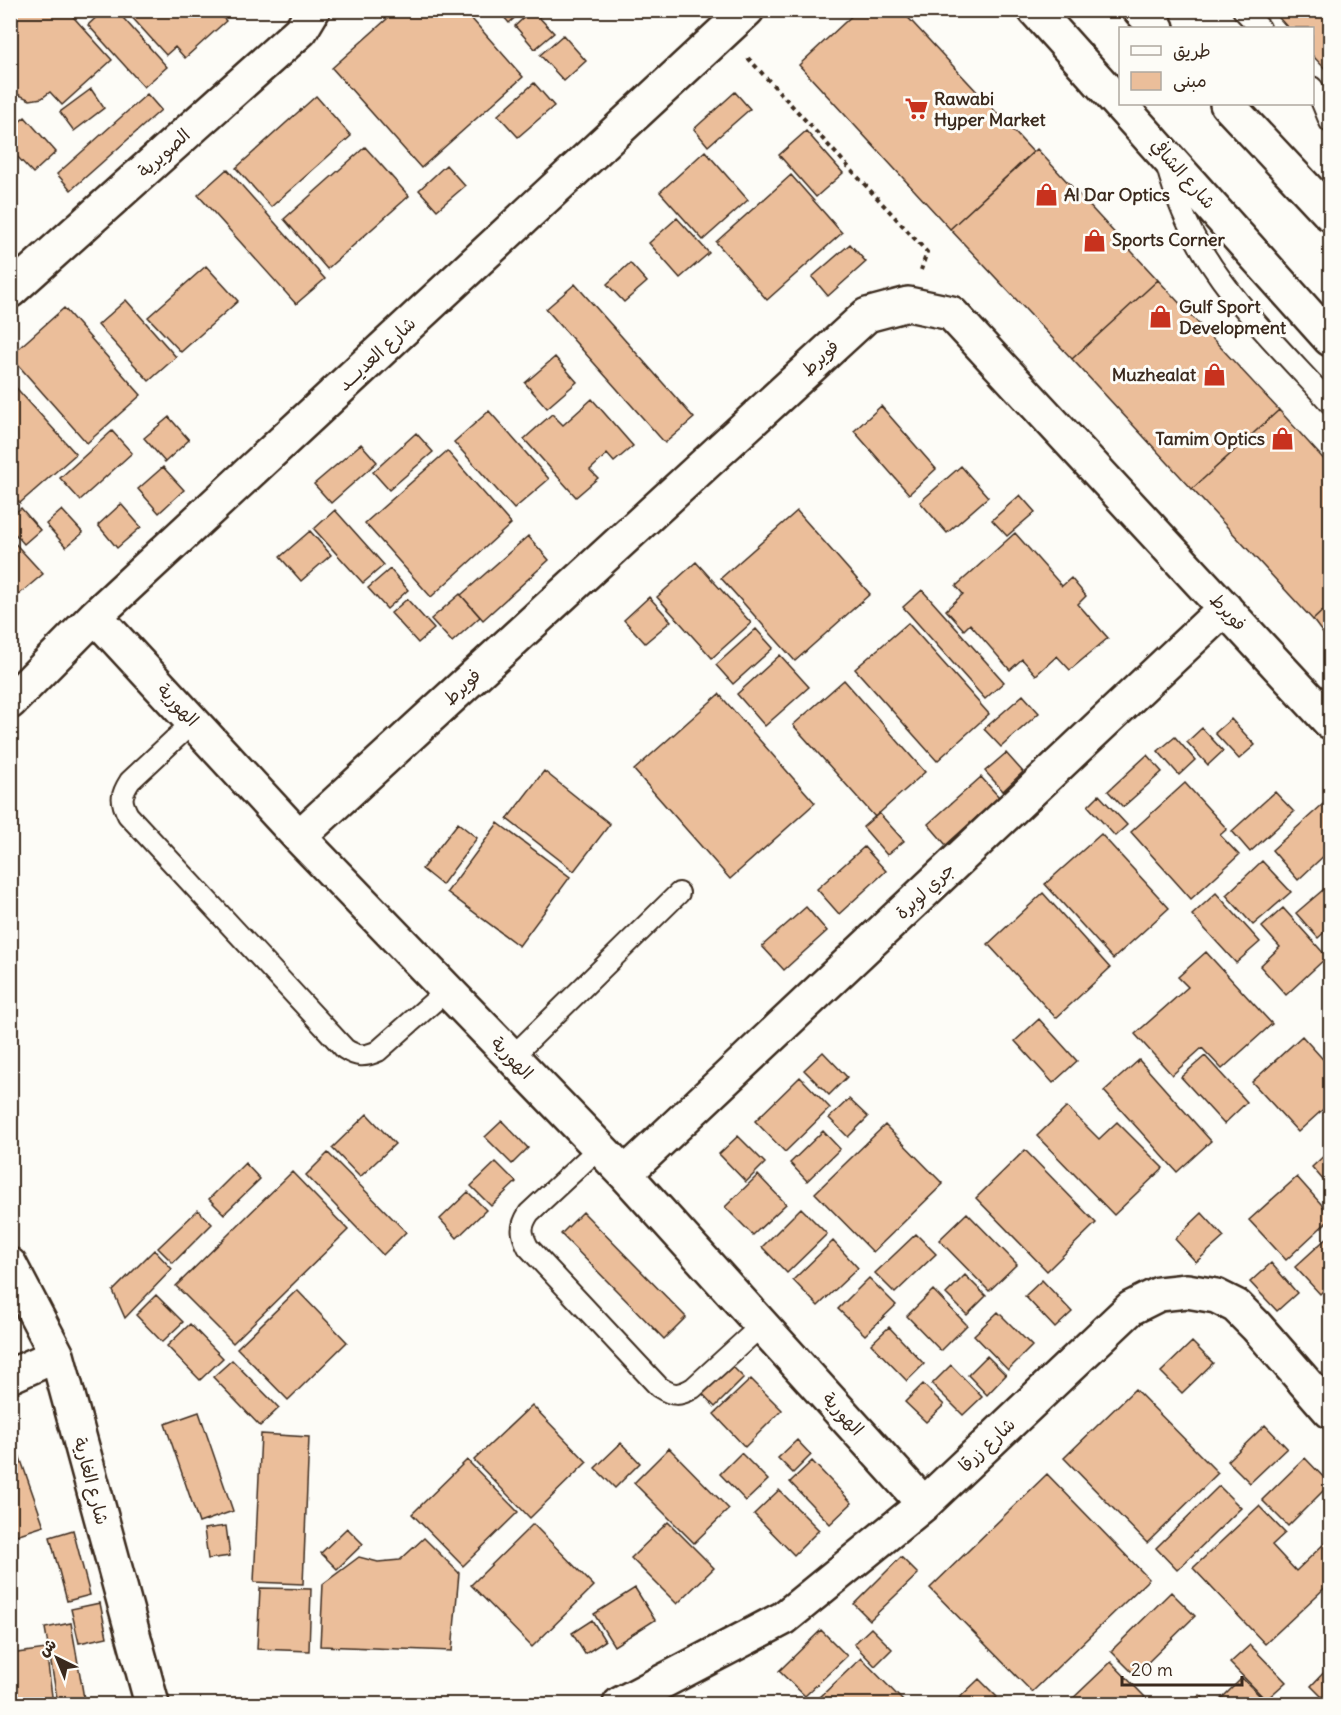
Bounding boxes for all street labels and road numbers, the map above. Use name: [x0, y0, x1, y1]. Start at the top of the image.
street label: الصويرية: [133, 123, 195, 182]
street label: شارع الشافي: [1144, 134, 1221, 215]
street label: شارع العديـــد: [333, 312, 421, 396]
street label: فويرط: [796, 334, 843, 381]
street label: فويرط: [1205, 588, 1252, 635]
street label: فويرط: [438, 663, 485, 710]
street label: الهورية: [152, 678, 204, 732]
street label: جري لوبرة: [890, 857, 960, 925]
street label: الهورية: [486, 1031, 538, 1085]
street label: الهورية: [817, 1387, 869, 1441]
street label: شارع زرقا: [953, 1413, 1021, 1477]
street label: شارع الغارية: [68, 1434, 114, 1528]

